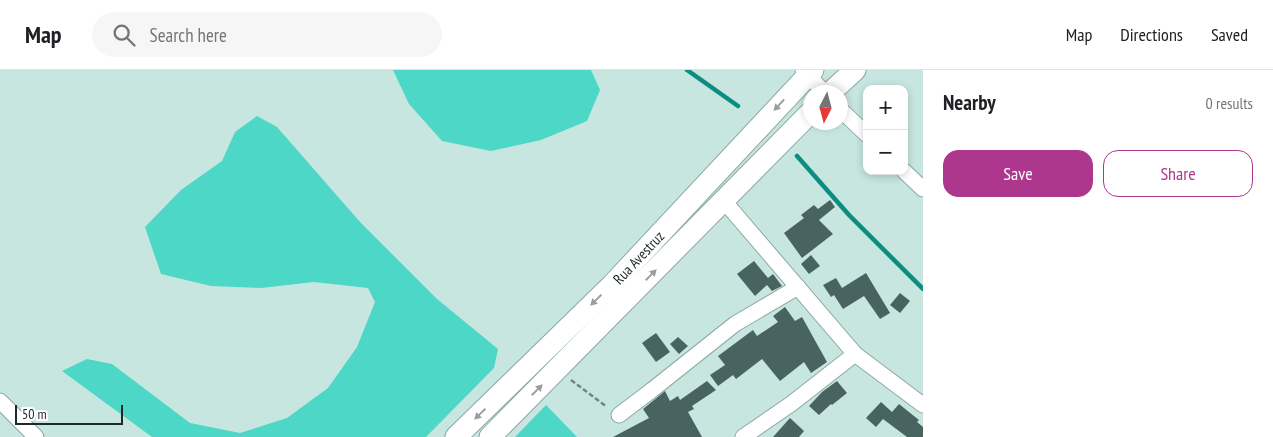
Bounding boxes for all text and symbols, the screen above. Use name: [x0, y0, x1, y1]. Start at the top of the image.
search box: [92, 12, 442, 57]
text: Map: [25, 19, 62, 50]
icon: search: [110, 21, 138, 49]
text: Search here: [150, 23, 227, 47]
text: Map: [1066, 23, 1092, 46]
text: Directions: [1120, 23, 1183, 46]
text: Saved: [1211, 23, 1248, 46]
north arrow: [803, 85, 848, 130]
map controls: [863, 85, 908, 175]
button: +: [863, 85, 908, 130]
text: Nearby: [943, 89, 996, 116]
text: 0 results: [1206, 93, 1253, 113]
one-way arrow: [773, 99, 785, 111]
button: −: [863, 130, 908, 175]
button: Save: [943, 150, 1093, 197]
button: Share: [1103, 150, 1253, 197]
street label: Rua Avestruz: [608, 226, 668, 288]
one-way arrow: [645, 269, 657, 281]
one-way arrow: [590, 294, 602, 306]
one-way arrow: [531, 385, 543, 397]
scale bar: [15, 402, 122, 425]
text: 50 m: [22, 405, 47, 423]
one-way arrow: [474, 408, 486, 420]

